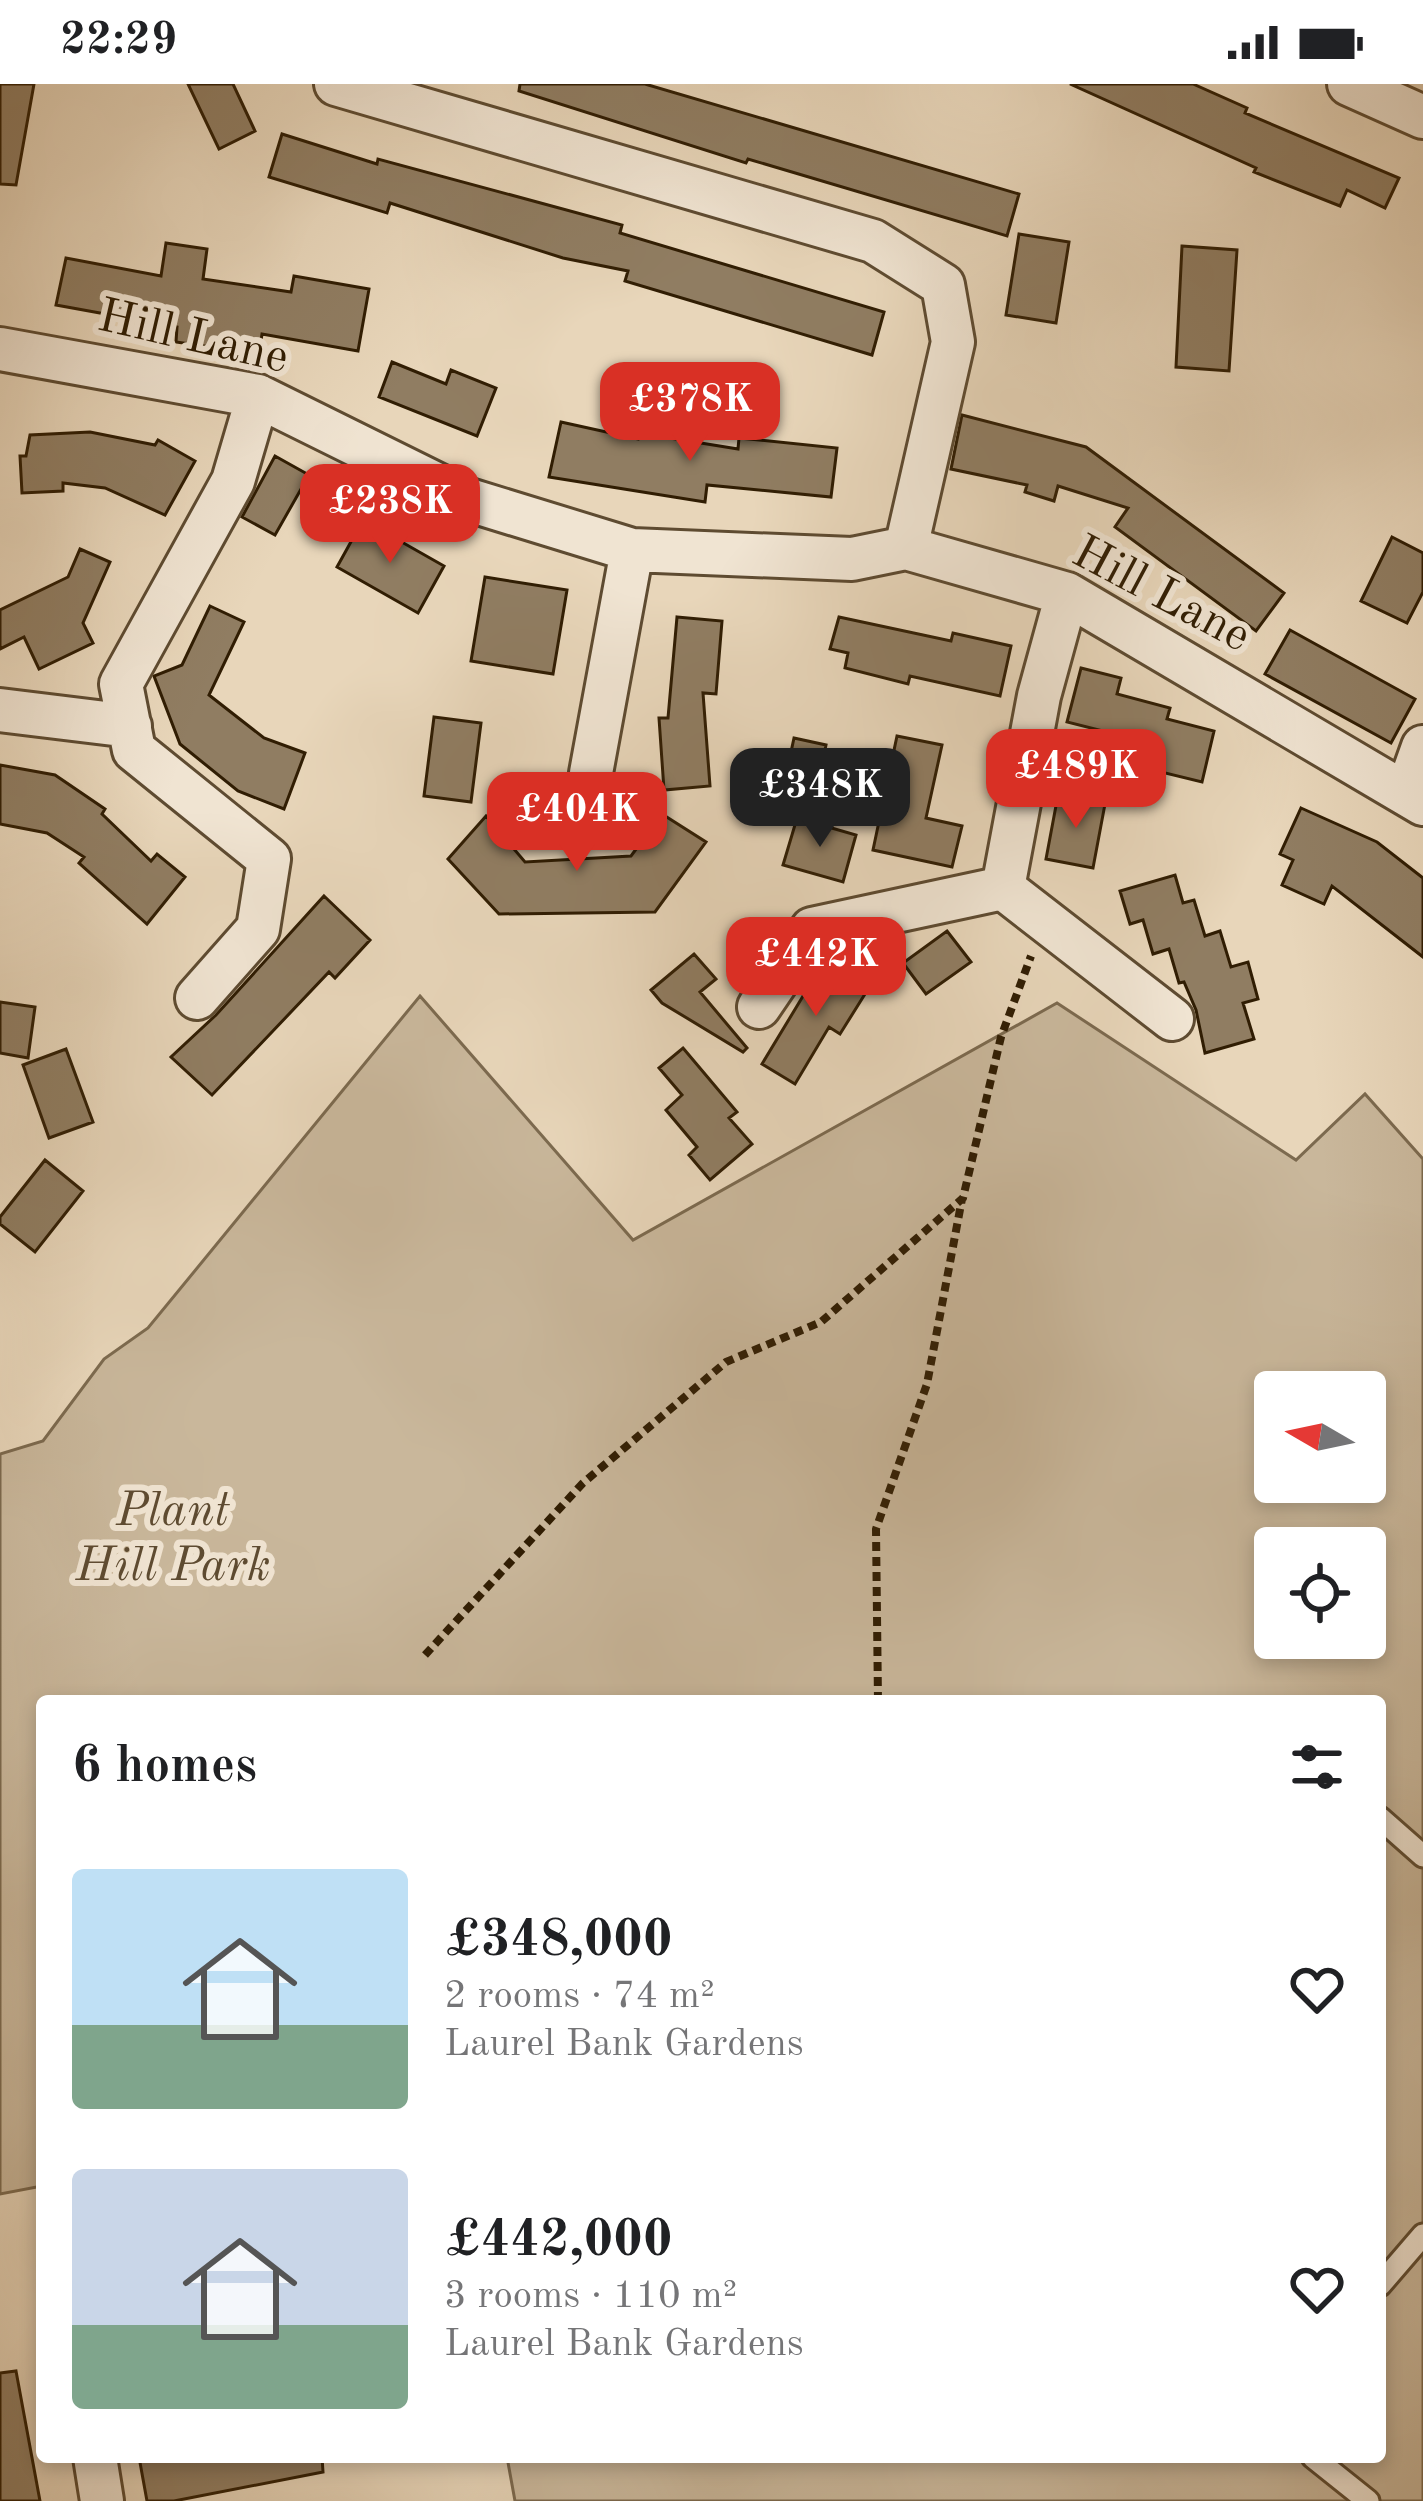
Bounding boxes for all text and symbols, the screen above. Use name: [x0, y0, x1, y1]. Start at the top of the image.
text: 22:29: [60, 19, 177, 64]
street label: Hill Lane: [93, 293, 293, 383]
pin: £378K: [606, 362, 774, 464]
text: £378K: [627, 381, 753, 420]
pin: £238K: [306, 464, 474, 566]
text: £238K: [327, 483, 453, 522]
street label: Hill Lane: [1064, 528, 1258, 662]
pin: £489K: [992, 729, 1160, 831]
pin: £348K: [736, 748, 904, 850]
text: £489K: [1013, 748, 1139, 787]
text: £348K: [757, 767, 883, 806]
pin: £404K: [493, 772, 661, 874]
text: £404K: [514, 791, 640, 830]
pin: £442K: [732, 917, 900, 1019]
text: £442K: [753, 936, 879, 975]
north arrow: [1254, 1371, 1386, 1503]
map controls: [1254, 1371, 1386, 1659]
park label: Plant Hill Park: [75, 1488, 270, 1591]
button: locate: [1254, 1527, 1386, 1659]
icon: filters: [1284, 1734, 1350, 1800]
text: 6 homes: [72, 1742, 257, 1793]
text: £348,000: [444, 1916, 672, 1967]
icon: home: [168, 1917, 312, 2061]
icon: heart: [1284, 1956, 1350, 2022]
text: 2 rooms · 74 m²: [444, 1977, 715, 2016]
text: Laurel Bank Gardens: [444, 2025, 804, 2064]
text: £442,000: [444, 2216, 672, 2267]
icon: home: [168, 2217, 312, 2361]
icon: heart: [1284, 2256, 1350, 2322]
text: 3 rooms · 110 m²: [444, 2277, 737, 2316]
text: Laurel Bank Gardens: [444, 2325, 804, 2364]

